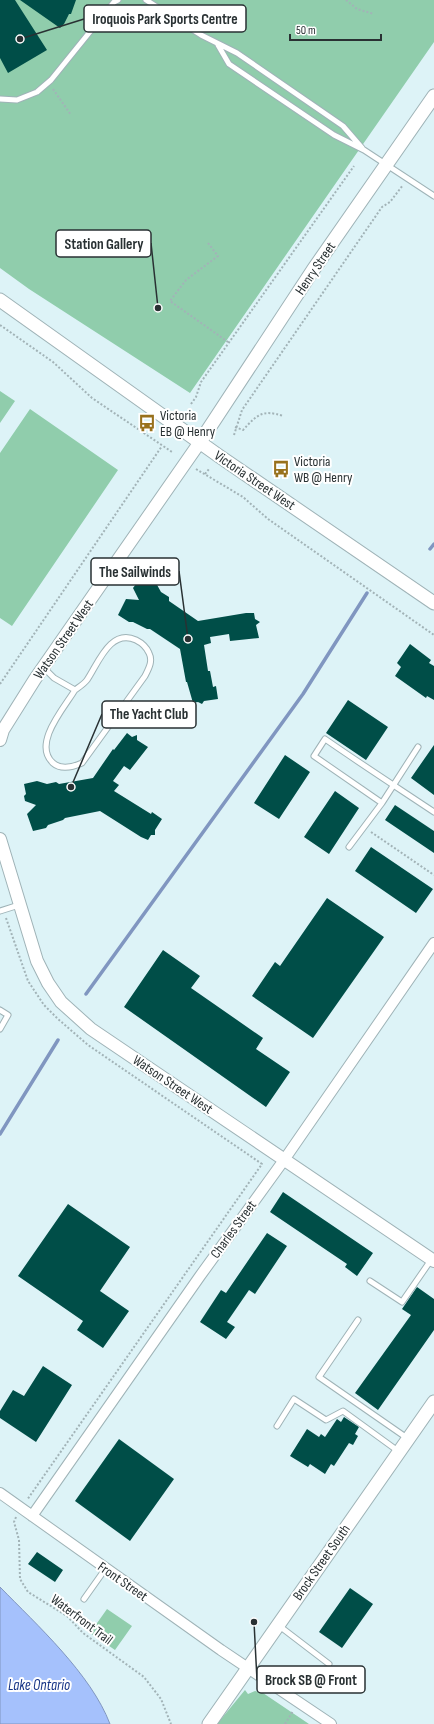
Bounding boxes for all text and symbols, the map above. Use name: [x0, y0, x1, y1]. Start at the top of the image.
callout: Iroquois Park Sports Centre: [84, 5, 246, 32]
text: Iroquois Park Sports Centre: [92, 10, 238, 29]
scale bar: [290, 16, 381, 42]
text: 50 m: [296, 23, 316, 38]
callout: Station Gallery: [56, 230, 151, 257]
text: Station Gallery: [65, 235, 144, 254]
street label: Henry Street: [292, 239, 339, 298]
place label: Victoria EB @ Henry: [160, 407, 216, 440]
bus stop icon: Victoria EB @ Henry: [137, 413, 157, 433]
street label: Victoria Street West: [211, 447, 299, 514]
place label: Victoria WB @ Henry: [294, 453, 353, 486]
bus stop icon: Victoria WB @ Henry: [271, 459, 291, 479]
callout: The Sailwinds: [91, 558, 179, 585]
text: The Sailwinds: [99, 563, 171, 582]
street label: Watson Street West: [30, 596, 97, 682]
callout: The Yacht Club: [102, 701, 196, 728]
text: The Yacht Club: [110, 705, 188, 724]
street label: Watson Street West: [129, 1051, 216, 1117]
street label: Charles Street: [207, 1197, 260, 1261]
street label: Brock Street South: [289, 1521, 354, 1603]
street label: Front Street: [94, 1558, 151, 1605]
street label: Waterfront Trail: [47, 1591, 116, 1648]
callout: Brock SB @ Front: [257, 1666, 365, 1693]
text: Brock SB @ Front: [265, 1671, 357, 1690]
water label: Lake Ontario: [8, 1676, 70, 1695]

